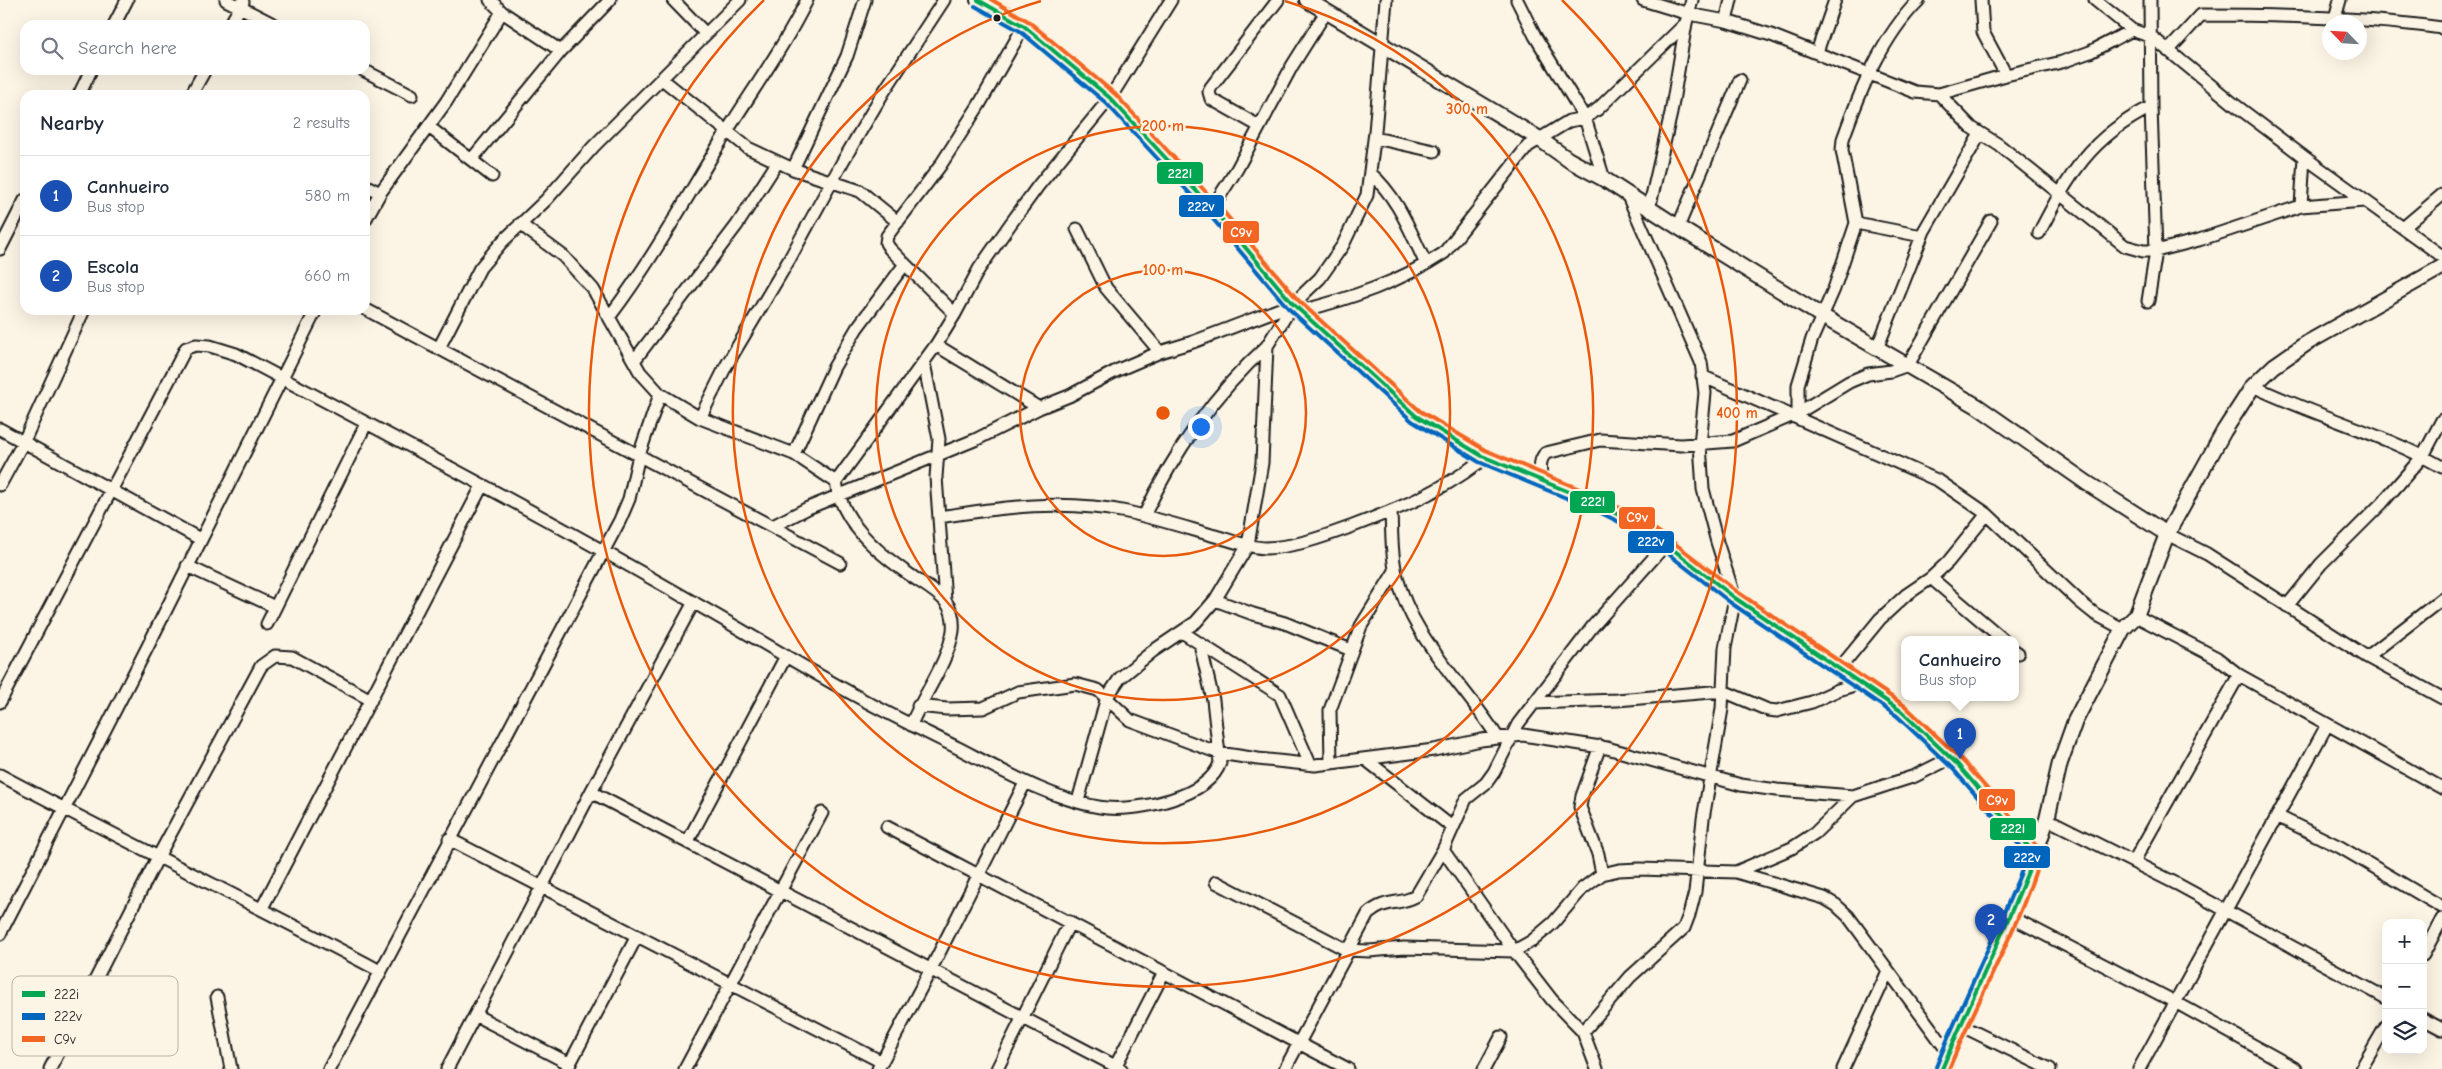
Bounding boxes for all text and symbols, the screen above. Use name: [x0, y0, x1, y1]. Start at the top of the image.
unlabelled marker: [992, 13, 1002, 23]
north arrow: [2322, 15, 2367, 60]
search box: [20, 20, 370, 75]
icon: search: [38, 34, 66, 62]
text: Search here: [78, 37, 177, 59]
text: 300 m: [1446, 100, 1488, 118]
text: Nearby: [40, 111, 104, 135]
text: 2 results: [293, 114, 350, 132]
text: 200 m: [1142, 117, 1184, 135]
line badge: 222i: [1156, 161, 1204, 185]
text: 222i: [1168, 165, 1192, 182]
text: Canhueiro: [87, 176, 169, 198]
text: 1: [53, 187, 59, 205]
text: 580 m: [305, 187, 350, 205]
line badge: 222v: [1178, 194, 1225, 218]
text: Bus stop: [87, 198, 145, 216]
text: 222v: [1188, 198, 1214, 215]
line badge: C9v: [1222, 220, 1260, 244]
text: C9v: [1230, 224, 1252, 241]
text: Escola: [87, 256, 139, 278]
text: 100 m: [1143, 261, 1183, 279]
text: 2: [52, 267, 60, 285]
text: 660 m: [304, 267, 350, 285]
text: Bus stop: [87, 278, 145, 296]
centre of rings: [1154, 404, 1172, 422]
text: 400 m: [1716, 404, 1758, 422]
your location: [1188, 414, 1214, 440]
line badge: 222i: [1569, 490, 1616, 514]
text: 222i: [1581, 493, 1605, 510]
line badge: C9v: [1618, 506, 1656, 530]
text: C9v: [1626, 509, 1648, 526]
line badge: 222v: [1627, 530, 1675, 554]
text: 222v: [1638, 533, 1664, 550]
popup: [1901, 636, 2019, 701]
text: Canhueiro: [1919, 649, 2001, 671]
text: Bus stop: [1919, 671, 1977, 689]
pin: 1: [1944, 718, 1976, 759]
line badge: C9v: [1978, 788, 2016, 812]
text: C9v: [1986, 792, 2008, 809]
line badge: 222i: [1989, 817, 2037, 841]
text: 222i: [2001, 820, 2025, 837]
line badge: 222v: [2003, 845, 2051, 869]
text: 222v: [2014, 849, 2040, 866]
pin: 2: [1975, 904, 2007, 945]
map controls: [2382, 919, 2427, 1054]
button: +: [2382, 919, 2427, 964]
button: −: [2382, 964, 2427, 1009]
legend: [12, 976, 178, 1056]
text: 222i: [54, 986, 79, 1003]
text: 222v: [54, 1008, 82, 1025]
button: layers: [2382, 1009, 2427, 1054]
text: C9v: [54, 1031, 76, 1048]

